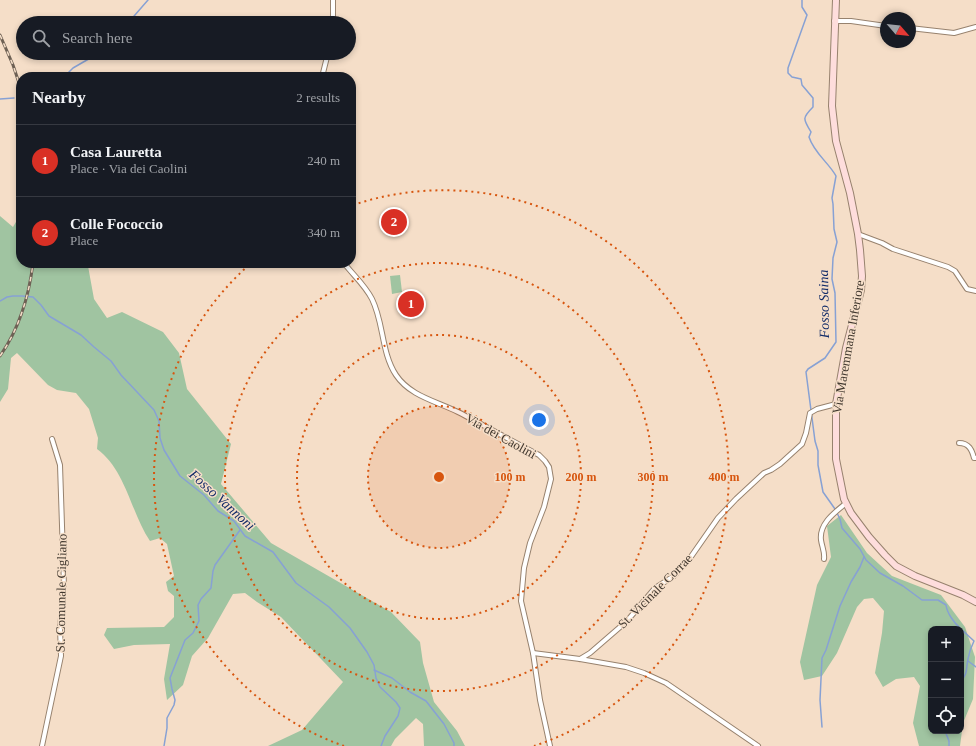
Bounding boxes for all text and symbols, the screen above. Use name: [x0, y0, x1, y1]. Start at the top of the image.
north arrow: [880, 12, 916, 48]
search box: [16, 16, 356, 60]
icon: search: [30, 27, 52, 49]
text: Search here: [62, 30, 132, 46]
text: Nearby: [32, 88, 86, 107]
text: 2 results: [296, 90, 340, 105]
text: Casa Lauretta: [70, 144, 162, 160]
text: 1: [42, 153, 48, 168]
text: 240 m: [307, 153, 340, 168]
text: Place · Via dei Caolini: [70, 161, 187, 176]
pin: 2: [381, 207, 407, 237]
text: Colle Fococcio: [70, 216, 163, 232]
text: 2: [42, 225, 48, 240]
text: 340 m: [307, 225, 340, 240]
text: Place: [70, 233, 98, 248]
water label: Fosso Saina: [816, 269, 832, 340]
street label: Via Maremmana Inferiore: [829, 279, 867, 415]
pin: 1: [398, 289, 424, 319]
street label: Via dei Caolini: [463, 410, 539, 462]
your location: [529, 410, 549, 430]
water label: Fosso Vannoni: [185, 466, 258, 533]
centre of rings: [432, 470, 446, 484]
text: 100 m: [495, 470, 526, 484]
text: 200 m: [566, 470, 597, 484]
text: 300 m: [638, 470, 669, 484]
text: 400 m: [709, 470, 740, 484]
street label: St. Comunale Cigliano: [52, 533, 70, 653]
street label: St. Vicinale Corrae: [615, 551, 695, 631]
map controls: [928, 626, 964, 734]
button: +: [928, 626, 964, 662]
button: −: [928, 662, 964, 698]
button: locate: [928, 698, 964, 734]

